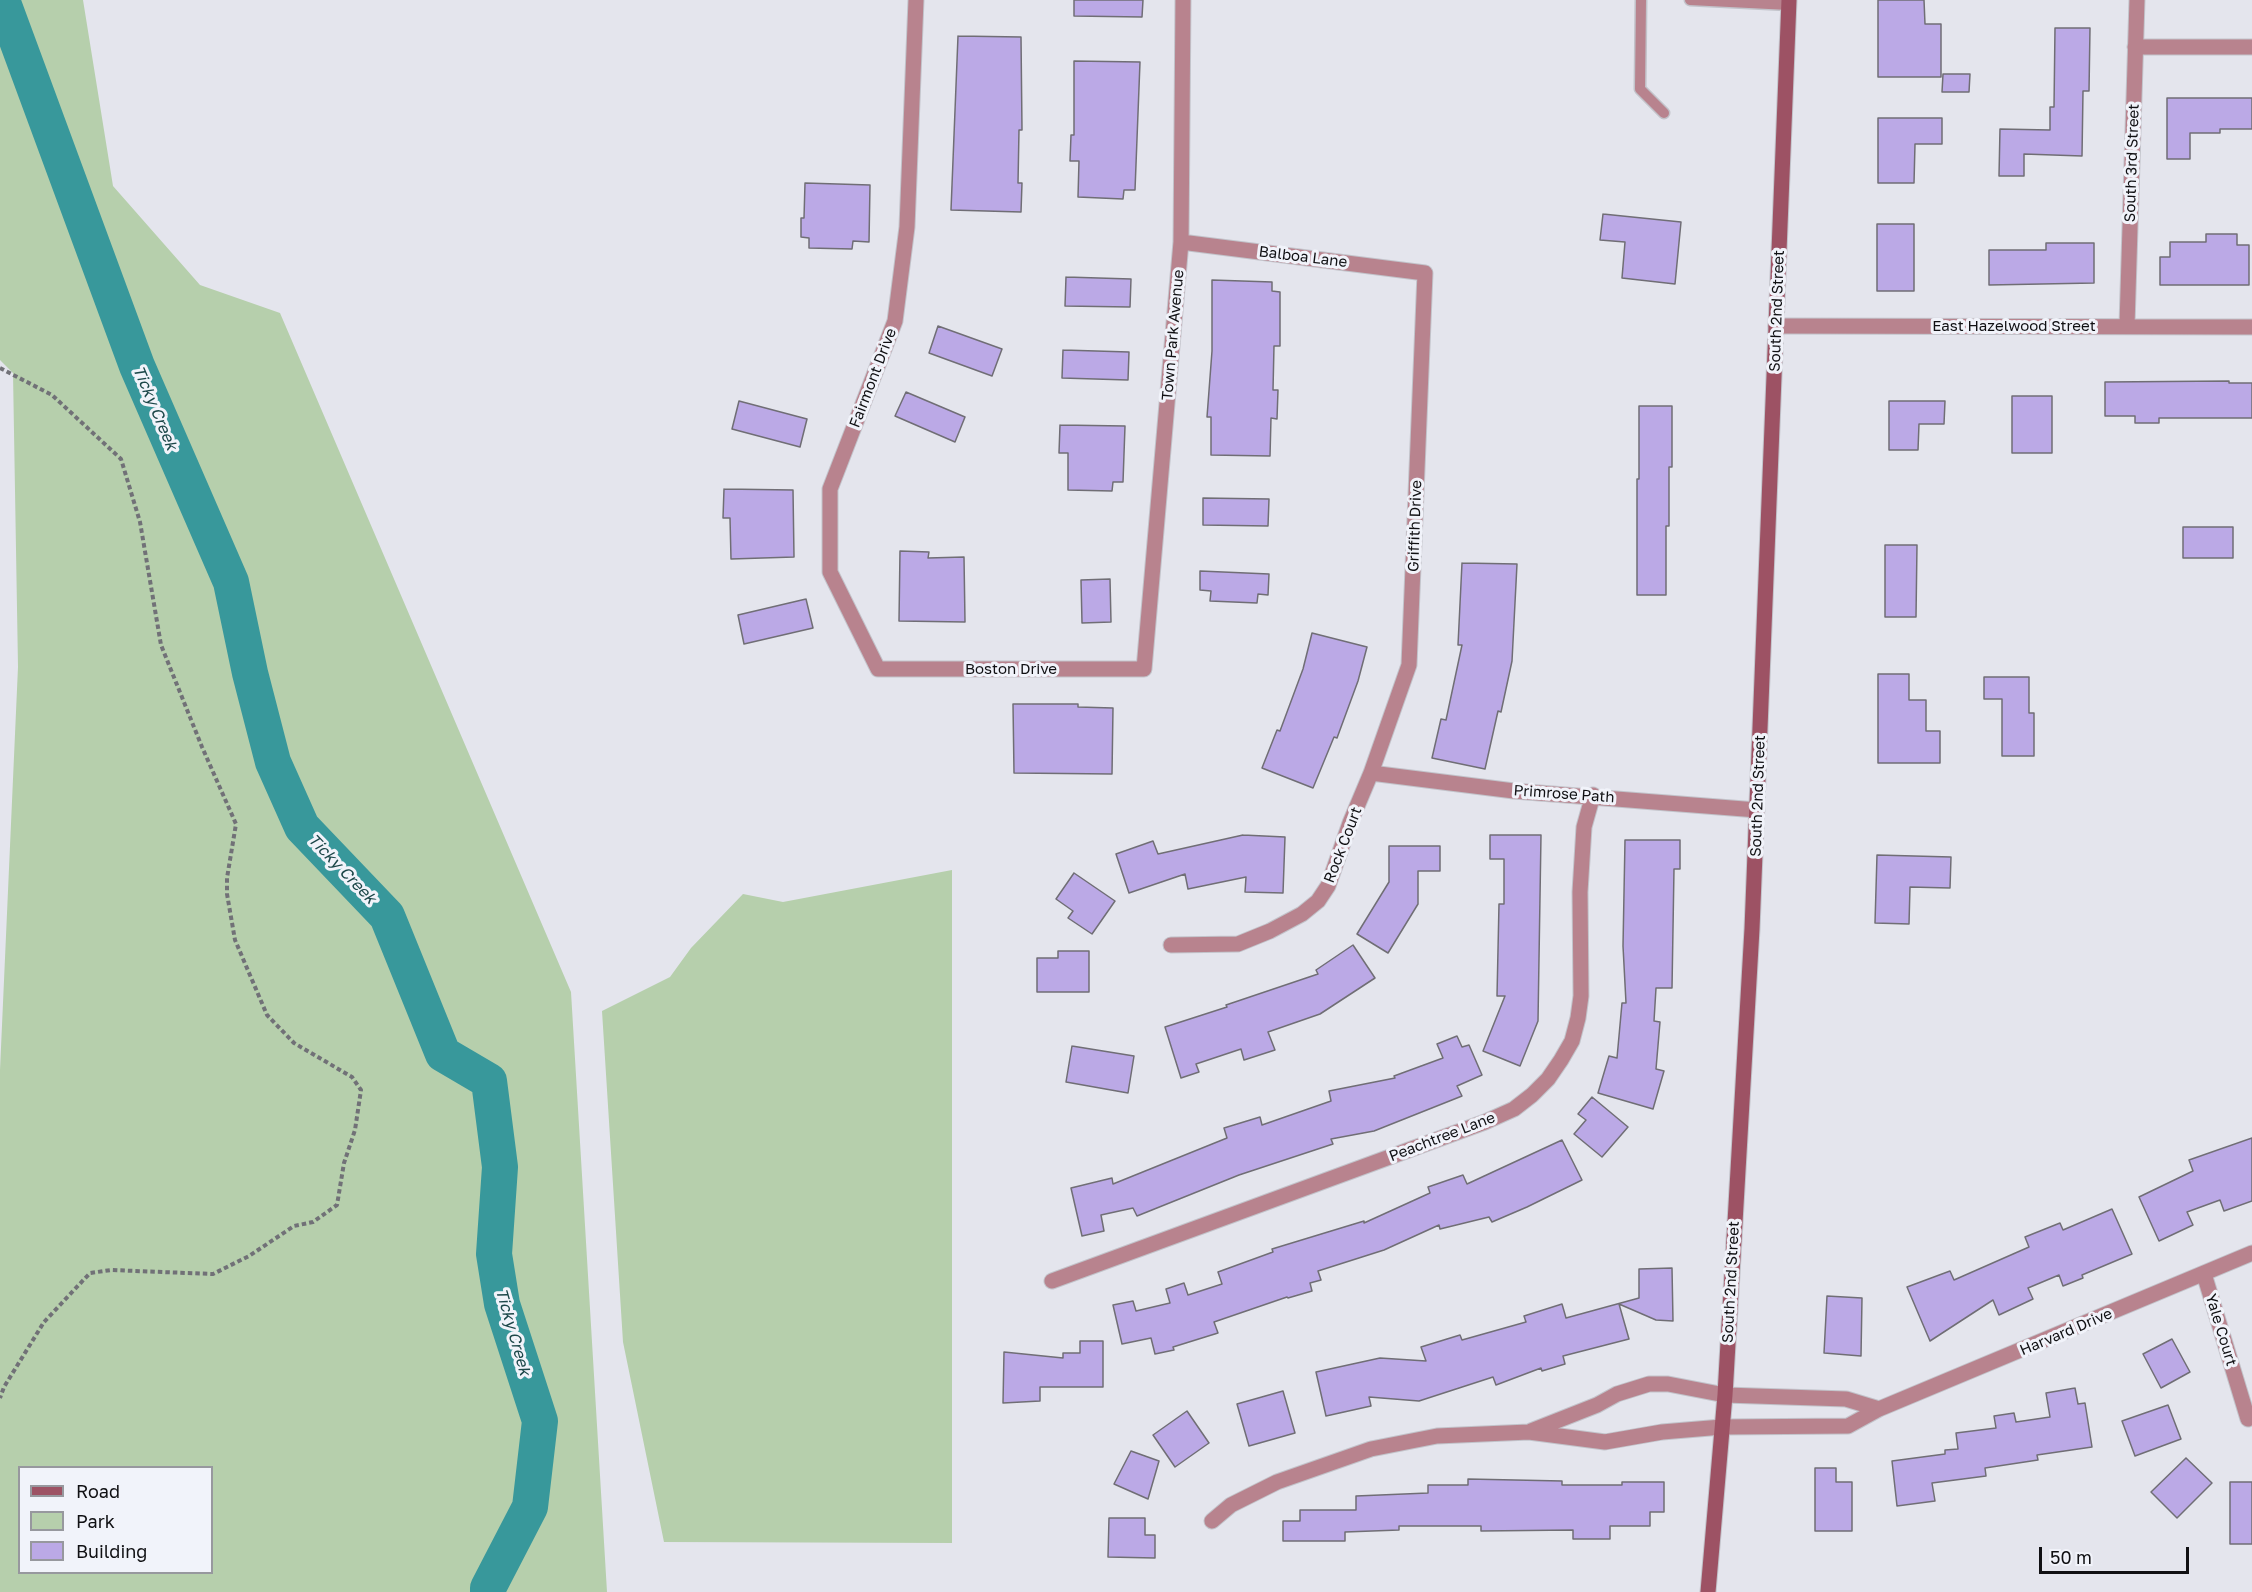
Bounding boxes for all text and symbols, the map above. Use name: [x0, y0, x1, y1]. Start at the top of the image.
street label: South 3rd Street: [2121, 103, 2143, 223]
street label: Balboa Lane: [1258, 243, 1348, 271]
street label: South 2nd Street: [1766, 250, 1788, 372]
street label: Town Park Avenue: [1158, 269, 1188, 401]
street label: East Hazelwood Street: [1932, 317, 2096, 335]
street label: Fairmont Drive: [846, 326, 900, 430]
water label: Ticky Creek: [129, 363, 181, 453]
street label: Griffith Drive: [1404, 480, 1426, 572]
street label: Boston Drive: [965, 660, 1057, 678]
street label: South 2nd Street: [1747, 735, 1769, 857]
street label: Primrose Path: [1513, 781, 1615, 807]
street label: Rock Court: [1320, 804, 1366, 886]
water label: Ticky Creek: [304, 830, 380, 908]
street label: Peachtree Lane: [1386, 1109, 1498, 1165]
street label: South 2nd Street: [1719, 1221, 1743, 1343]
water label: Ticky Creek: [491, 1286, 535, 1378]
street label: Yale Court: [2202, 1292, 2240, 1368]
street label: Harvard Drive: [2017, 1304, 2115, 1360]
legend: [18, 1466, 213, 1574]
text: Road: [76, 1480, 120, 1502]
text: Park: [76, 1510, 115, 1532]
scale bar: [2042, 1535, 2192, 1573]
text: Building: [76, 1540, 147, 1562]
text: 50 m: [2050, 1546, 2092, 1568]

